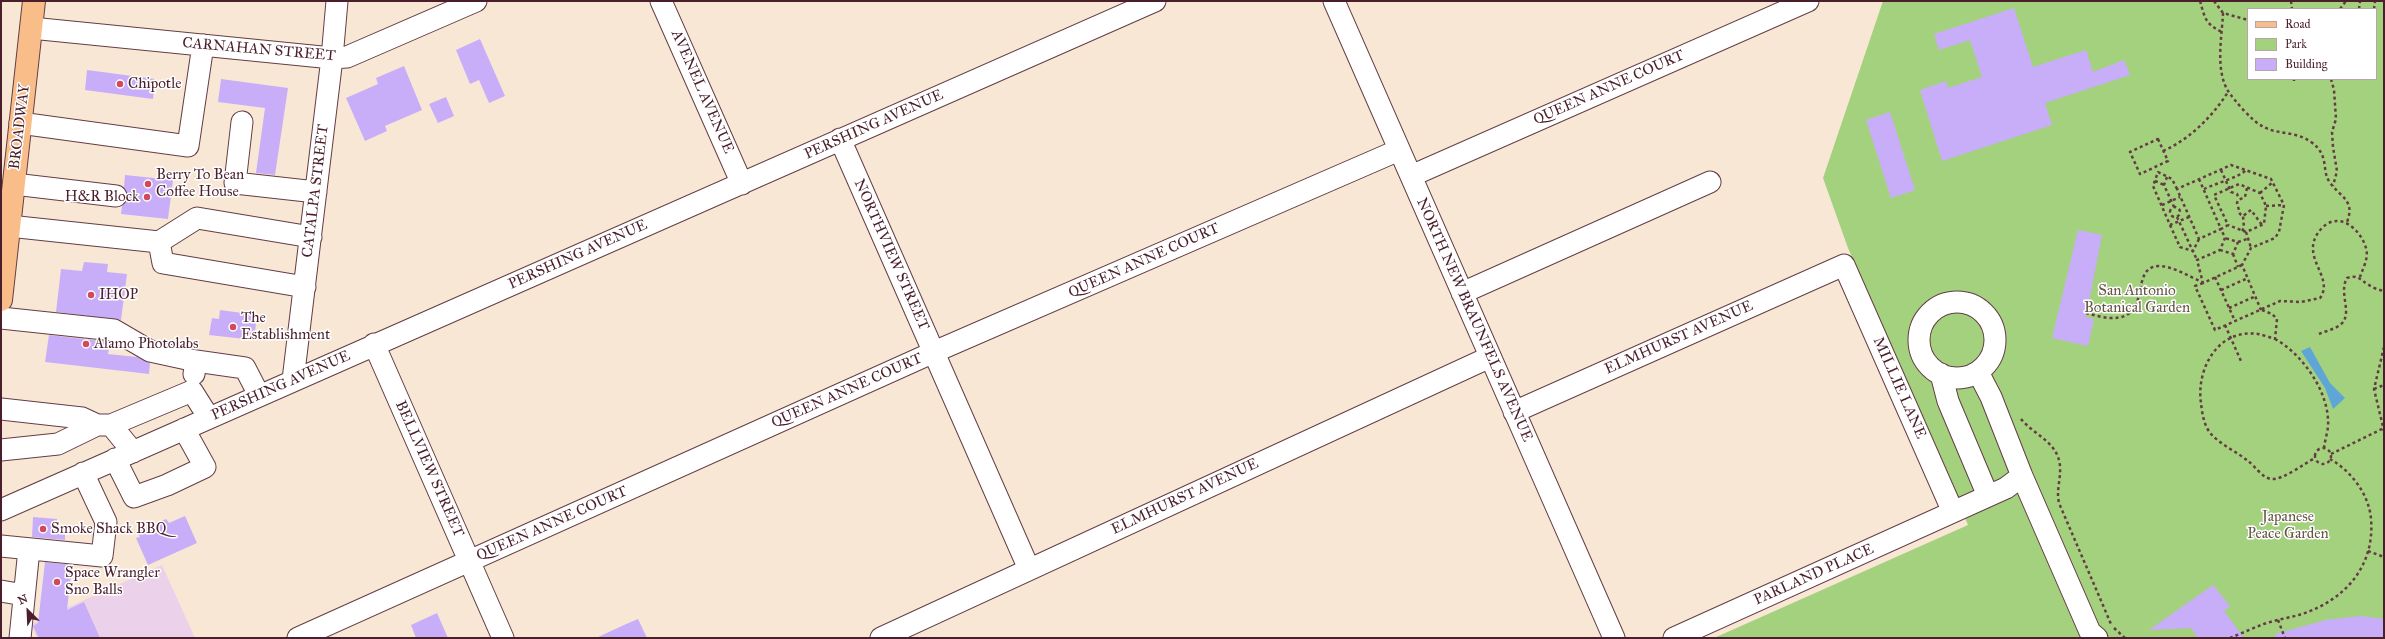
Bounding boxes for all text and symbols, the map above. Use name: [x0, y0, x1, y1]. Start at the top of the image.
legend: [2247, 8, 2377, 80]
text: Road: [2285, 17, 2311, 31]
street label: AVENEL AVENUE: [667, 27, 737, 157]
street label: CARNAHAN STREET: [182, 34, 336, 66]
text: Park: [2285, 37, 2307, 51]
street label: QUEEN ANNE COURT: [1531, 47, 1687, 129]
text: Building: [2285, 57, 2327, 71]
place label: Chipotle: [128, 75, 181, 93]
marker: Chipotle: [115, 79, 125, 89]
street label: BROADWAY: [6, 83, 34, 171]
street label: PERSHING AVENUE: [802, 86, 946, 164]
street label: CATALPA STREET: [299, 123, 333, 259]
place label: Berry To Bean Coffee House: [156, 166, 244, 201]
street label: NORTHVIEW STREET: [850, 177, 932, 333]
marker: Berry To Bean Coffee House: [143, 179, 153, 189]
place label: H&R Block: [65, 188, 139, 206]
marker: H&R Block: [142, 192, 152, 202]
street label: NORTH NEW BRAUNFELS AVENUE: [1412, 195, 1536, 445]
street label: PERSHING AVENUE: [506, 216, 650, 294]
street label: QUEEN ANNE COURT: [1066, 220, 1222, 302]
park label: San Antonio Botanical Garden: [2084, 282, 2190, 317]
place label: IHOP: [99, 286, 138, 304]
marker: IHOP: [86, 290, 96, 300]
street label: ELMHURST AVENUE: [1602, 297, 1756, 379]
place label: The Establishment: [241, 309, 330, 344]
marker: The Establishment: [228, 322, 238, 332]
street label: MILLIE LANE: [1868, 334, 1930, 442]
place label: Alamo Photolabs: [94, 335, 199, 353]
marker: Alamo Photolabs: [81, 339, 91, 349]
street label: PERSHING AVENUE: [209, 347, 353, 425]
street label: QUEEN ANNE COURT: [769, 350, 925, 432]
street label: BELLVIEW STREET: [391, 398, 467, 540]
street label: ELMHURST AVENUE: [1109, 455, 1261, 539]
street label: QUEEN ANNE COURT: [474, 483, 630, 565]
park label: Japanese Peace Garden: [2247, 508, 2329, 543]
place label: Smoke Shack BBQ: [51, 520, 166, 538]
marker: Smoke Shack BBQ: [38, 524, 48, 534]
street label: PARLAND PLACE: [1751, 541, 1877, 609]
place label: Space Wrangler Sno Balls: [65, 564, 160, 599]
marker: Space Wrangler Sno Balls: [52, 577, 62, 587]
north arrow: [8, 591, 48, 631]
text: N: [16, 592, 30, 607]

